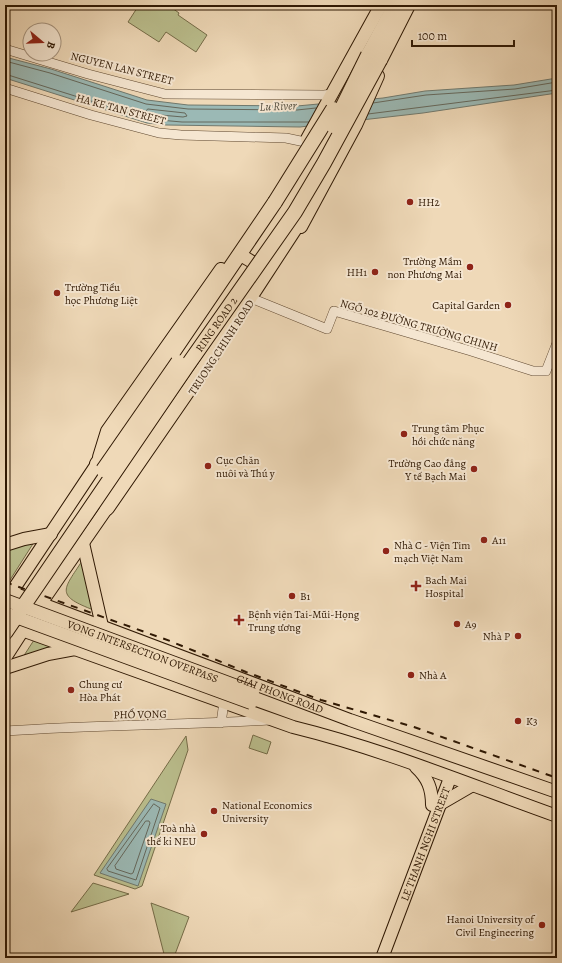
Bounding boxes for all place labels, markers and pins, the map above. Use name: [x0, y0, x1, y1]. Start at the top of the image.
place label: HH2: [418, 195, 440, 210]
marker: HH2: [405, 197, 415, 207]
place label: Trường Mầm non Phương Mai: [387, 254, 462, 282]
marker: Trường Mầm non Phương Mai: [465, 262, 475, 272]
place label: HH1: [347, 265, 367, 280]
marker: HH1: [370, 267, 380, 277]
place label: Trường Tiểu học Phương Liệt: [65, 280, 138, 308]
marker: Trường Tiểu học Phương Liệt: [52, 288, 62, 298]
place label: Capital Garden: [432, 298, 500, 313]
marker: Capital Garden: [503, 300, 513, 310]
place label: Trung tâm Phục hồi chức năng: [412, 421, 485, 449]
marker: Trung tâm Phục hồi chức năng: [399, 429, 409, 439]
place label: Cục Chăn nuôi và Thú y: [216, 453, 275, 481]
place label: Trường Cao đẳng Y tế Bạch Mai: [388, 456, 466, 484]
marker: Cục Chăn nuôi và Thú y: [203, 461, 213, 471]
marker: Trường Cao đẳng Y tế Bạch Mai: [469, 464, 479, 474]
place label: A11: [491, 533, 506, 548]
marker: A11: [479, 535, 489, 545]
place label: Nhà C - Viện Tim mạch Việt Nam: [394, 538, 471, 566]
marker: Nhà C - Viện Tim mạch Việt Nam: [381, 546, 391, 556]
place label: Bach Mai Hospital: [425, 573, 467, 601]
marker: Bach Mai Hospital: [410, 580, 422, 592]
place label: B1: [300, 589, 311, 604]
marker: B1: [287, 591, 297, 601]
place label: Bệnh viện Tai-Mũi-Họng Trung ương: [248, 607, 360, 635]
marker: Bệnh viện Tai-Mũi-Họng Trung ương: [233, 614, 245, 626]
place label: A9: [464, 617, 476, 632]
marker: A9: [452, 619, 462, 629]
place label: Nhà P: [483, 629, 510, 644]
marker: Nhà P: [513, 631, 523, 641]
place label: Nhà A: [419, 668, 447, 683]
marker: Nhà A: [406, 670, 416, 680]
place label: Chung cư Hòa Phát: [79, 677, 122, 705]
marker: Chung cư Hòa Phát: [66, 685, 76, 695]
place label: K3: [526, 714, 537, 729]
marker: K3: [513, 716, 523, 726]
place label: National Economics University: [222, 798, 312, 826]
marker: National Economics University: [209, 806, 219, 816]
place label: Toà nhà thế kỉ NEU: [147, 821, 197, 849]
marker: Toà nhà thế kỉ NEU: [199, 829, 209, 839]
place label: Hanoi University of Civil Engineering: [446, 912, 535, 940]
marker: Hanoi University of Civil Engineering: [537, 920, 547, 930]

